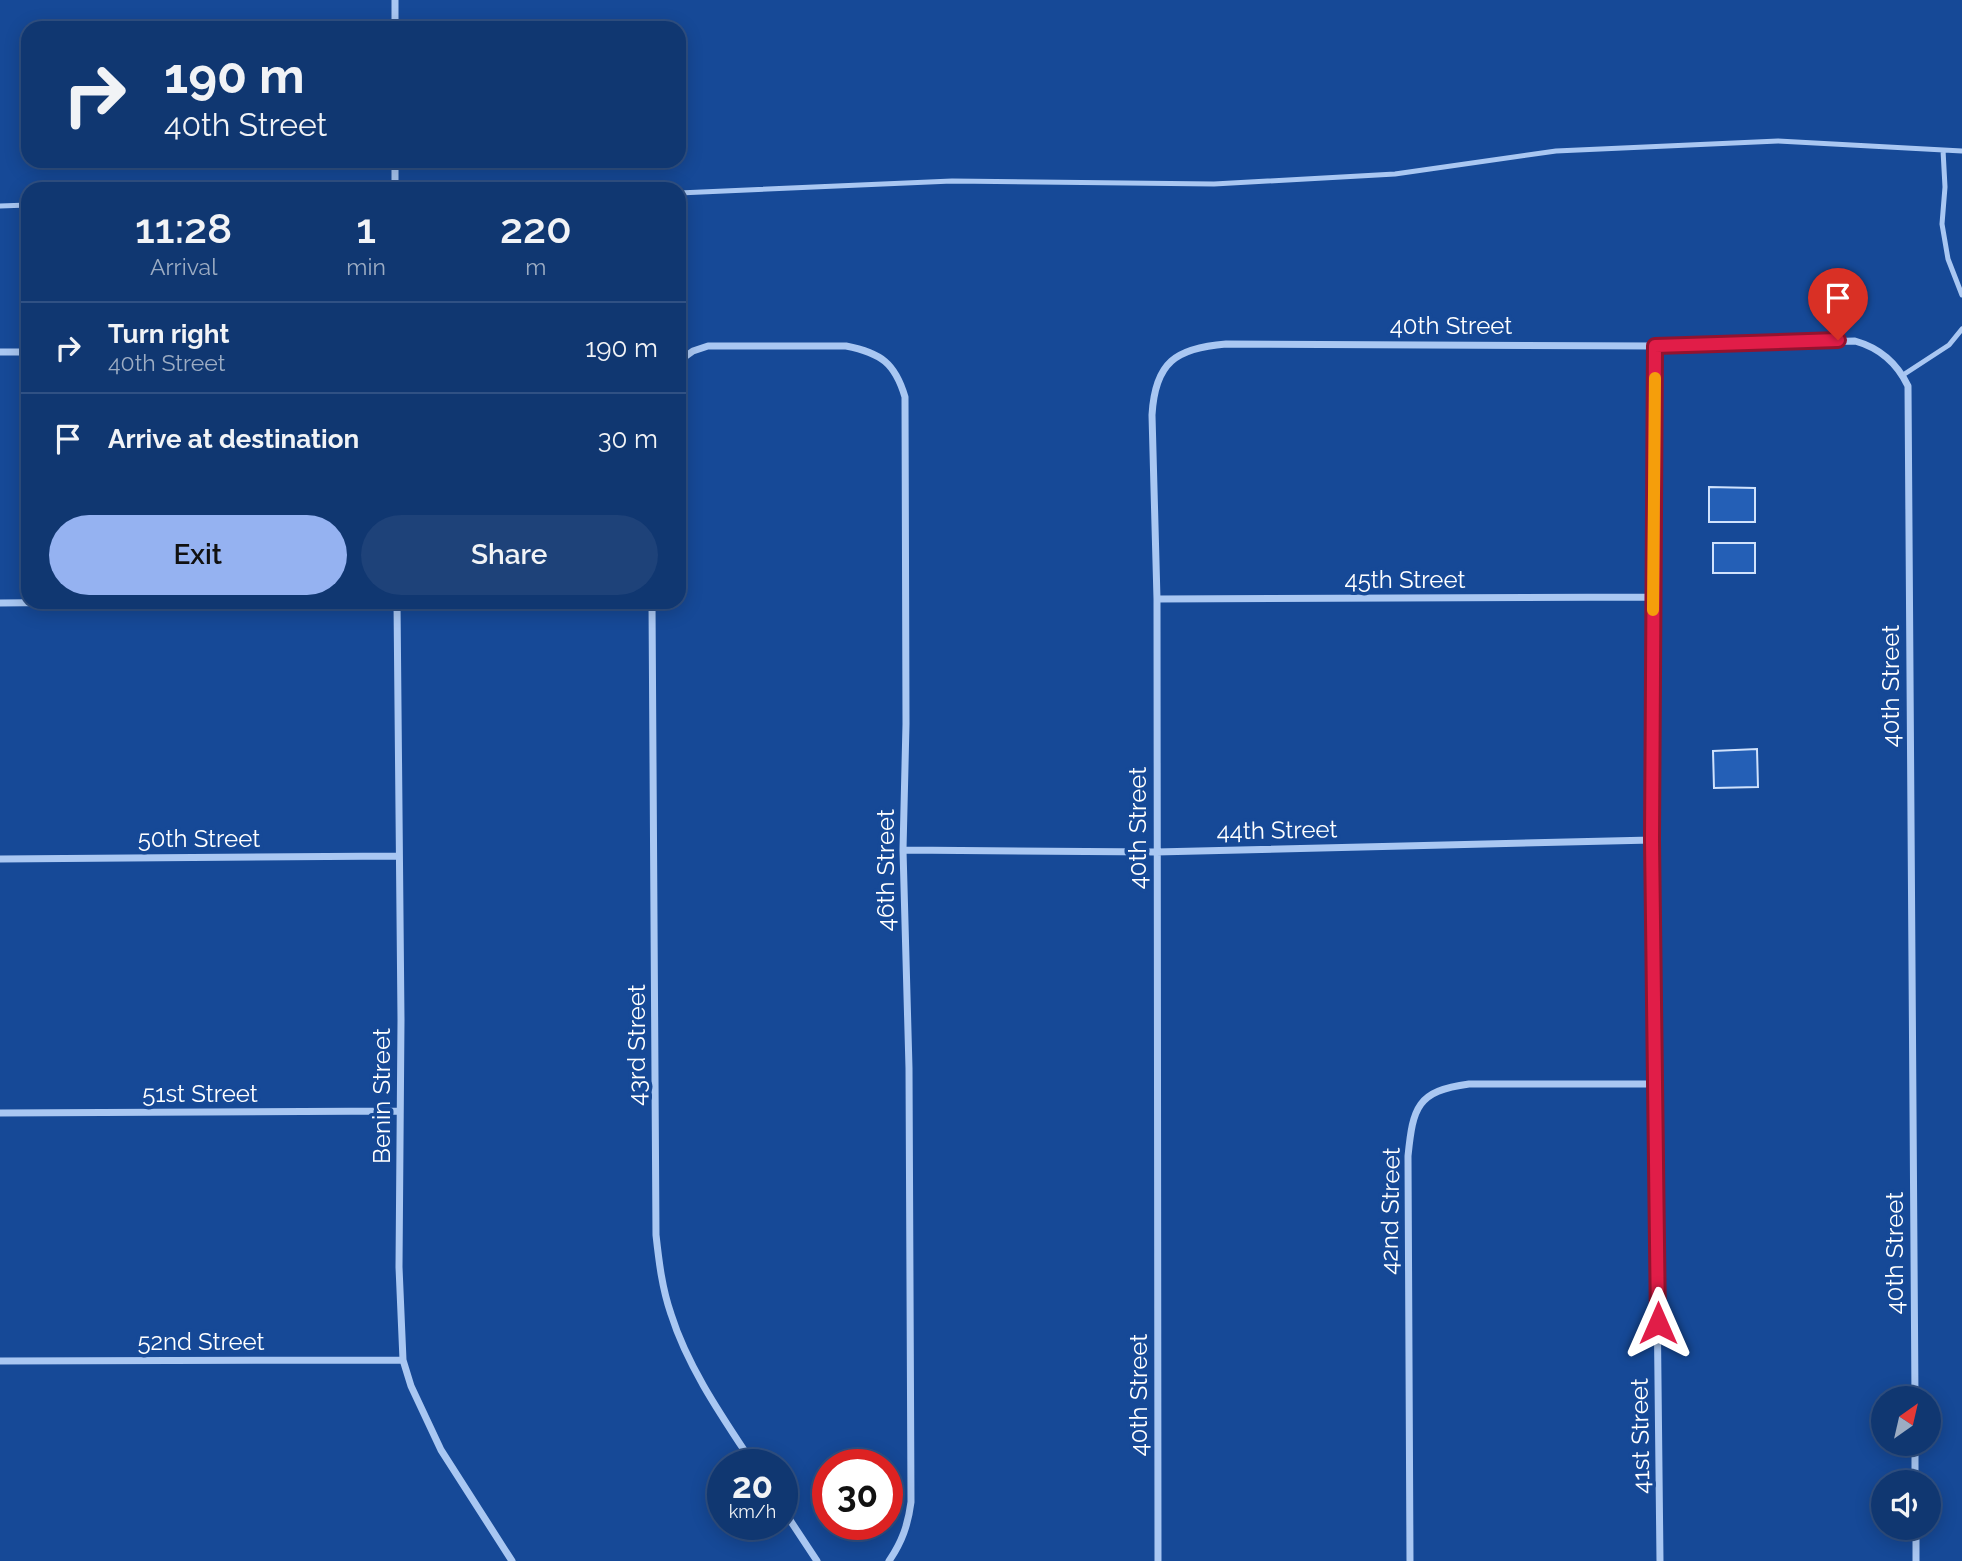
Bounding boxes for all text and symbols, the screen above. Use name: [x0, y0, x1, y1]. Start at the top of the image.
text: 190 m: [164, 47, 305, 104]
icon: right: [49, 49, 140, 140]
text: 40th Street: [164, 106, 327, 143]
text: 11:28: [135, 204, 232, 253]
text: 1: [356, 204, 376, 253]
text: 220: [500, 204, 572, 253]
text: Arrival: [150, 253, 217, 280]
text: min: [346, 253, 386, 280]
text: m: [525, 253, 547, 280]
pin: [1808, 268, 1868, 340]
icon: arrive: [1819, 279, 1857, 317]
street label: 40th Street: [1390, 311, 1512, 340]
text: Turn right: [108, 319, 229, 349]
icon: right: [49, 329, 87, 367]
text: 190 m: [585, 333, 658, 363]
text: 40th Street: [108, 349, 225, 376]
icon: arrive: [49, 420, 87, 458]
text: Arrive at destination: [108, 424, 359, 454]
text: 30 m: [598, 424, 658, 454]
button: Exit: [49, 515, 347, 595]
button: Share: [361, 515, 658, 595]
street label: 45th Street: [1345, 565, 1465, 594]
street label: 40th Street: [1876, 625, 1905, 747]
street label: 40th Street: [1123, 767, 1152, 889]
street label: 46th Street: [871, 809, 900, 931]
street label: 44th Street: [1216, 814, 1338, 846]
street label: 50th Street: [138, 824, 260, 853]
street label: 43rd Street: [622, 984, 651, 1106]
street label: Benin Street: [367, 1028, 396, 1164]
street label: 51st Street: [142, 1079, 258, 1108]
street label: 42nd Street: [1374, 1147, 1406, 1275]
street label: 40th Street: [1880, 1192, 1909, 1314]
position arrow: [1621, 1286, 1695, 1360]
street label: 52nd Street: [137, 1327, 265, 1356]
street label: 40th Street: [1124, 1334, 1153, 1456]
street label: 41st Street: [1624, 1378, 1656, 1494]
north arrow: [1871, 1386, 1941, 1456]
map controls: [1871, 1386, 1941, 1540]
speed limit sign: 30: [812, 1449, 903, 1540]
text: 20: [732, 1465, 773, 1506]
button: sound: [1871, 1470, 1941, 1540]
text: km/h: [729, 1501, 776, 1522]

